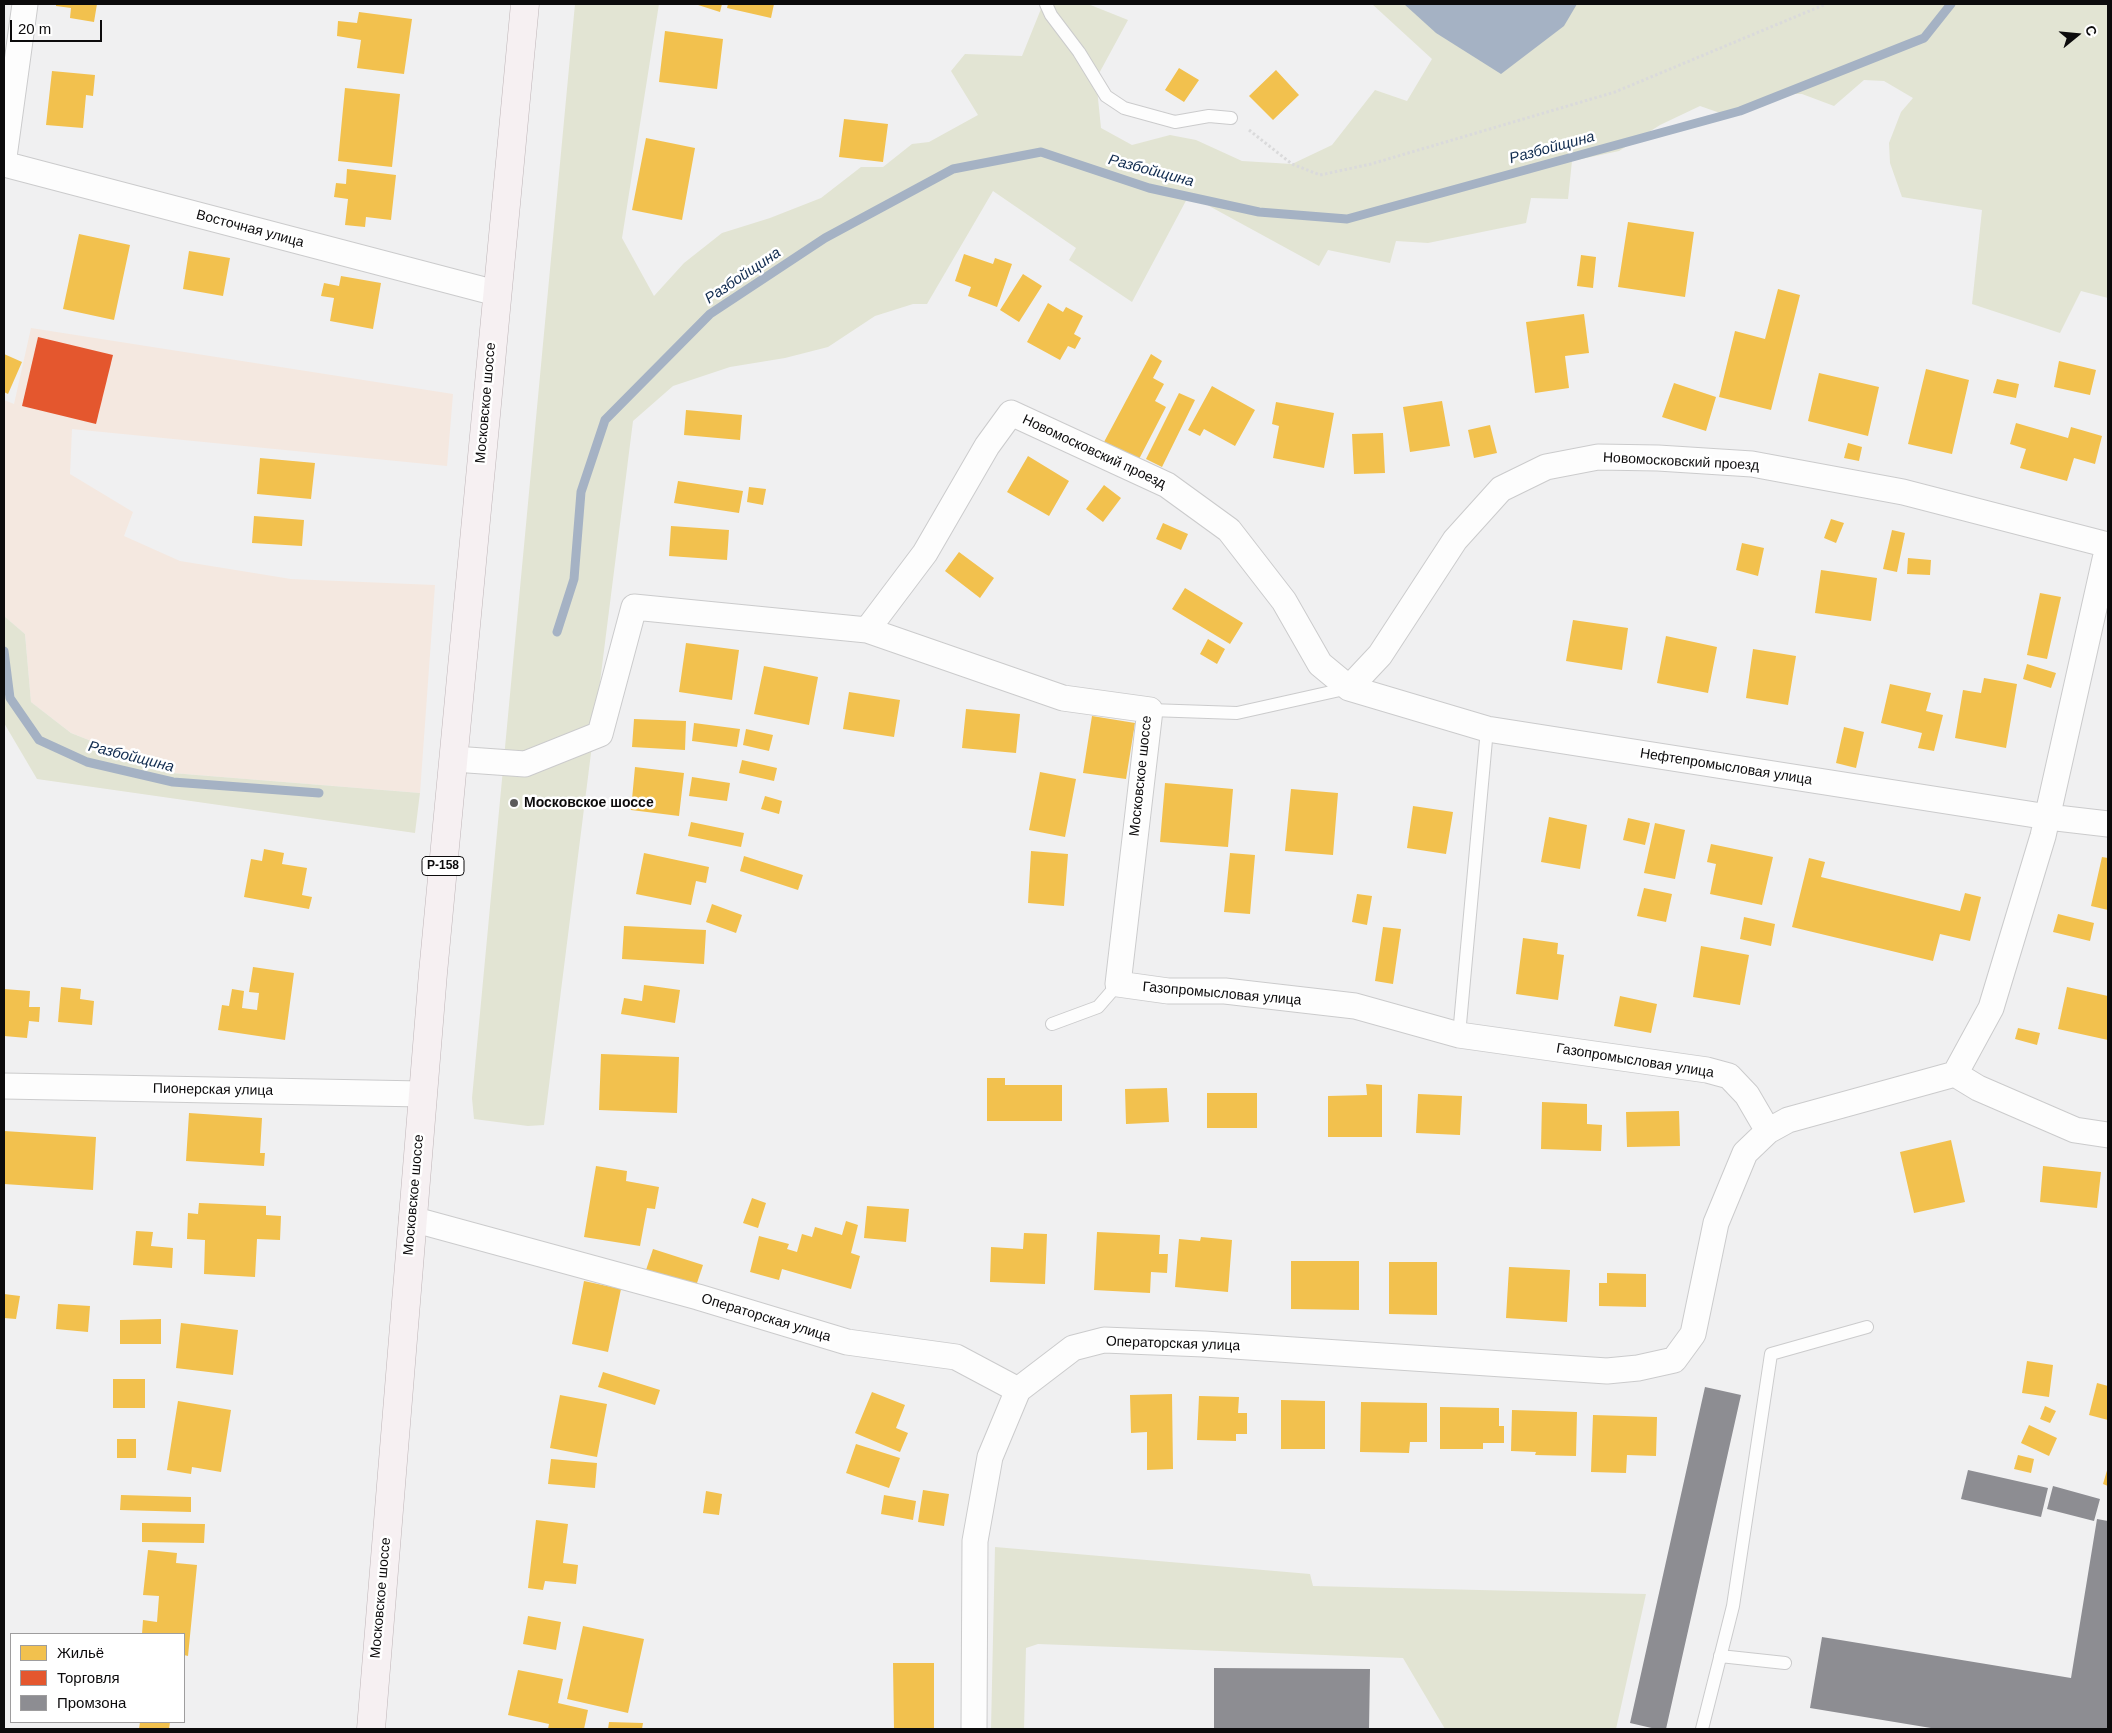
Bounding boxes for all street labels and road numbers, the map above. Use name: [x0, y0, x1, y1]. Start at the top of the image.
street label: Восточная улица: [194, 207, 306, 251]
street label: Московское шоссе: [472, 342, 500, 464]
street label: Новомосковский проезд: [1020, 411, 1168, 493]
street label: Новомосковский проезд: [1603, 450, 1759, 474]
street label: Московское шоссе: [1126, 715, 1156, 837]
street label: Нефтепромысловая улица: [1639, 745, 1813, 789]
road number: Р-158: [422, 856, 464, 876]
street label: Газопромысловая улица: [1142, 979, 1302, 1009]
street label: Газопромысловая улица: [1555, 1040, 1715, 1082]
street label: Пионерская улица: [153, 1081, 273, 1099]
street label: Московское шоссе: [400, 1134, 428, 1256]
street label: Операторская улица: [699, 1290, 833, 1346]
street label: Операторская улица: [1105, 1333, 1241, 1355]
street label: Московское шоссе: [367, 1537, 395, 1659]

